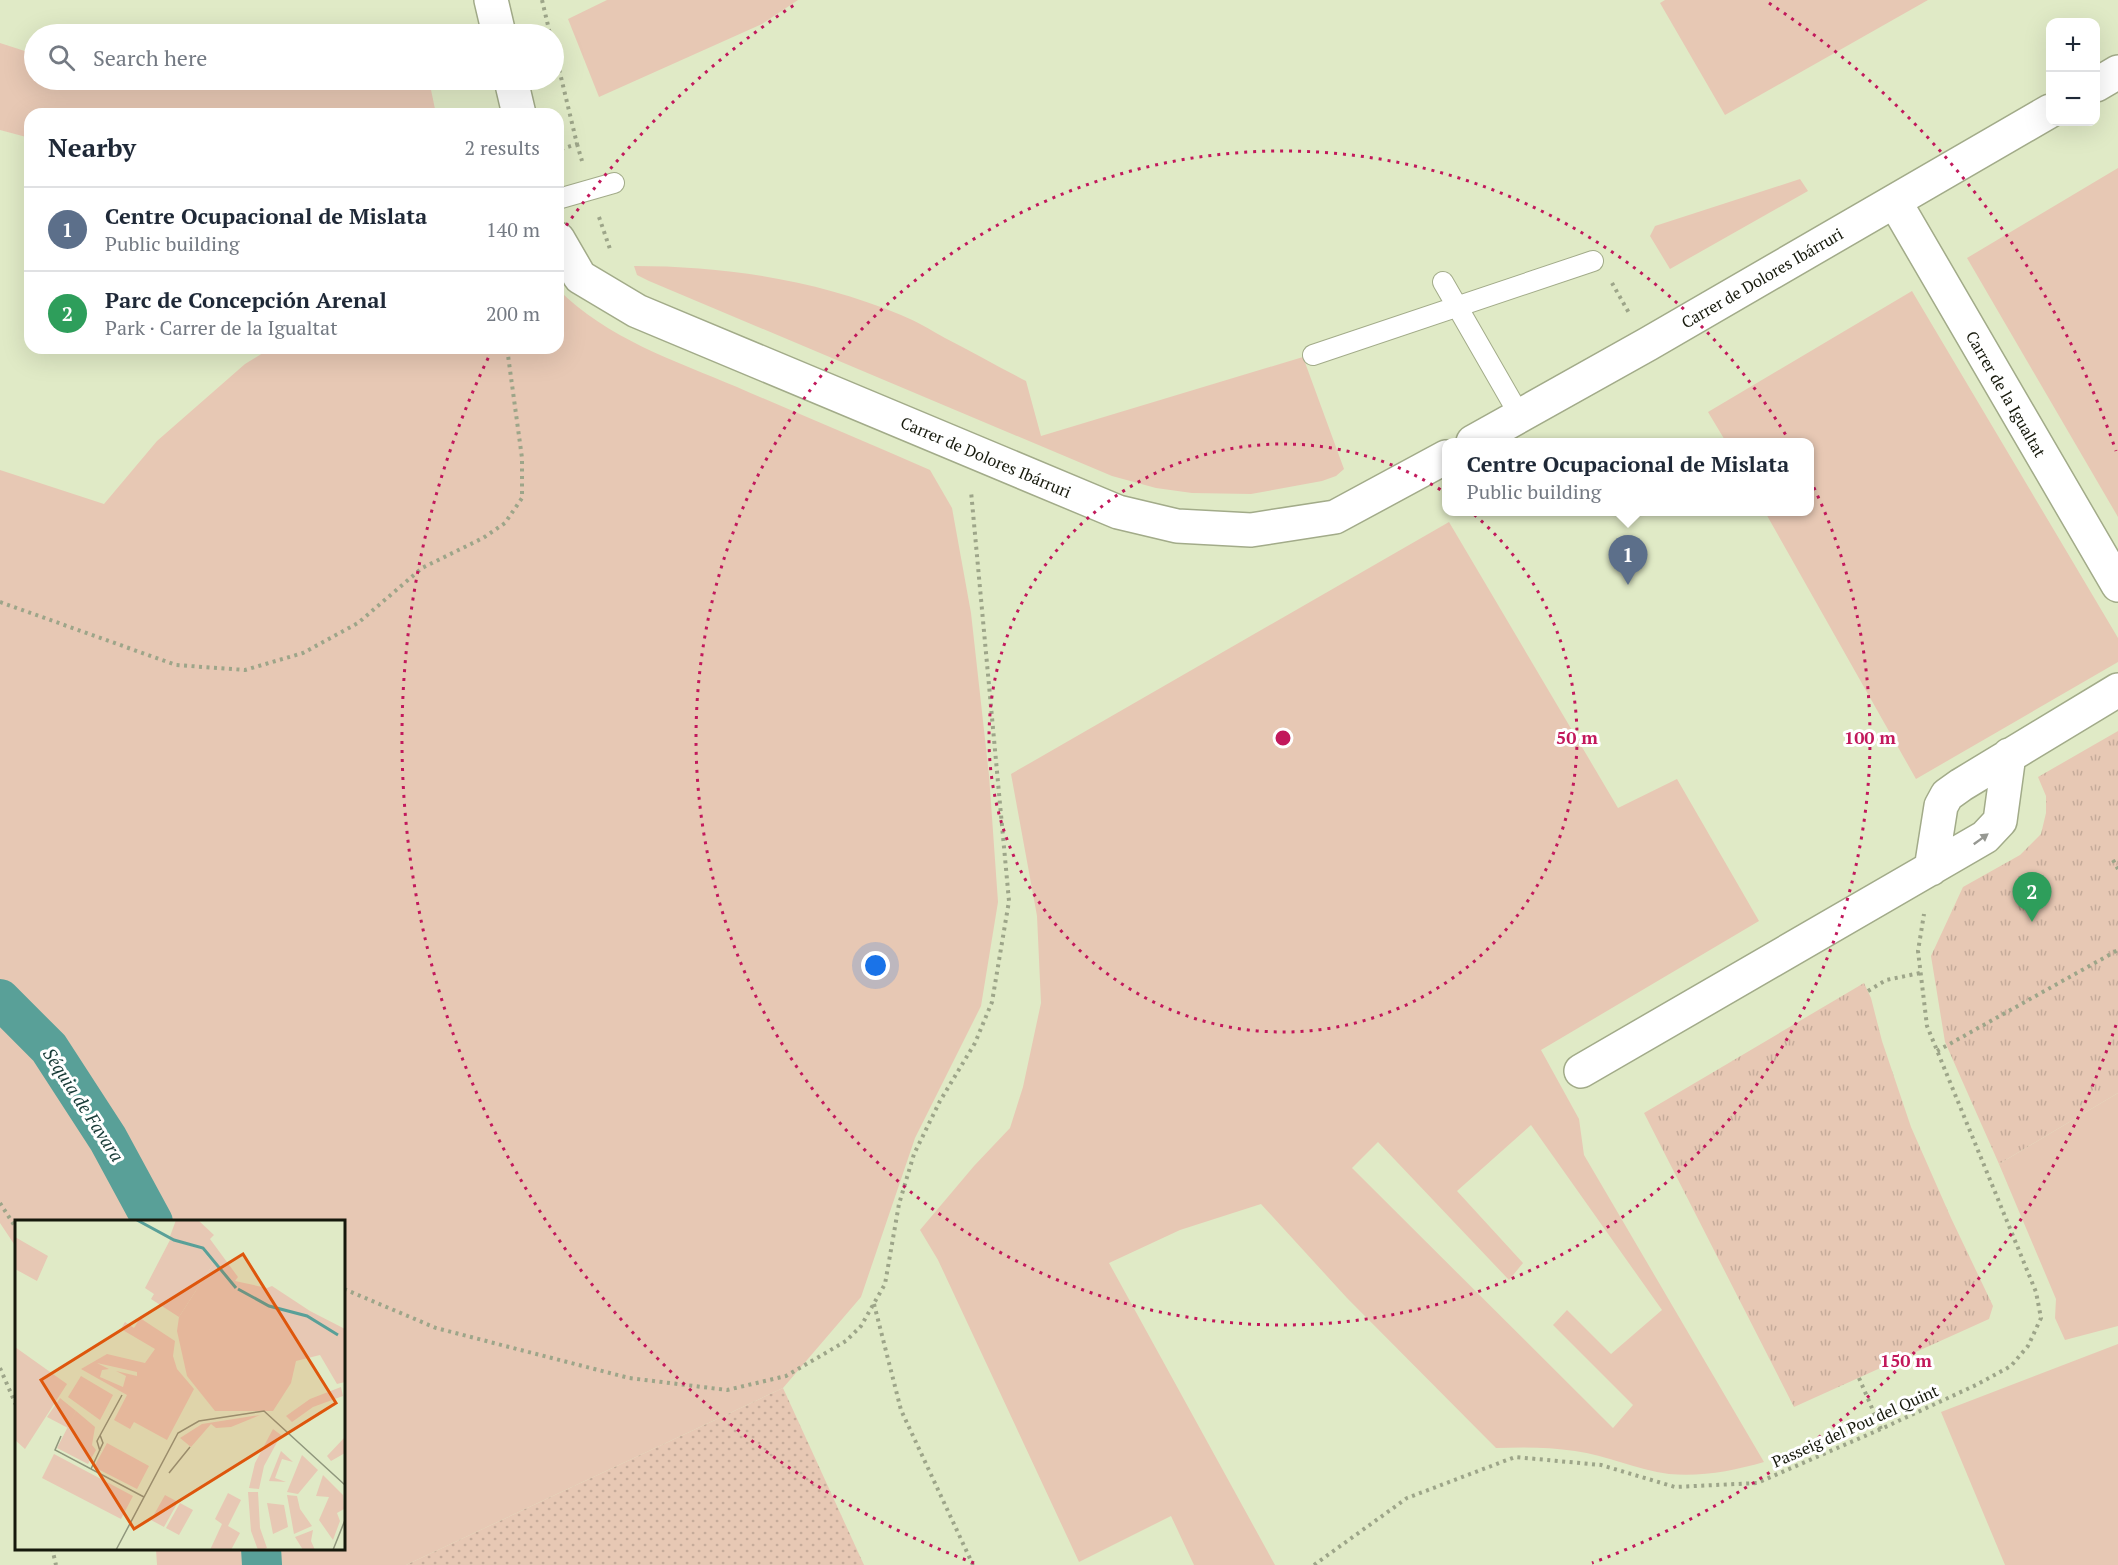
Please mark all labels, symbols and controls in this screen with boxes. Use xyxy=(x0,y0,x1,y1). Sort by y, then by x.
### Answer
map controls xyxy=(2046,18,2100,126)
button: + xyxy=(2046,18,2100,72)
search box xyxy=(24,24,564,90)
icon: search xyxy=(45,41,78,74)
text: Search here xyxy=(93,43,207,72)
button: − xyxy=(2046,72,2100,126)
text: Nearby xyxy=(48,130,136,164)
text: 2 results xyxy=(465,134,540,161)
text: Centre Ocupacional de Mislata xyxy=(105,201,427,230)
text: 1 xyxy=(62,216,73,243)
text: 140 m xyxy=(486,216,540,243)
street label: Carrer de Dolores Ibárruri xyxy=(1677,223,1847,333)
text: Public building xyxy=(105,230,239,257)
text: Parc de Concepción Arenal xyxy=(105,285,387,314)
text: 2 xyxy=(62,300,73,327)
text: 200 m xyxy=(486,300,540,327)
text: Park · Carrer de la Igualtat xyxy=(105,314,338,341)
street label: Carrer de la Igualtat xyxy=(1961,327,2051,461)
street label: Carrer de Dolores Ibárruri xyxy=(897,411,1075,503)
popup xyxy=(1442,438,1814,516)
text: Centre Ocupacional de Mislata xyxy=(1467,449,1789,478)
text: Public building xyxy=(1467,478,1601,505)
pin: 1 xyxy=(1608,536,1648,585)
text: 50 m xyxy=(1556,725,1598,749)
text: 100 m xyxy=(1844,725,1896,749)
centre of rings xyxy=(1273,728,1293,748)
one-way arrow xyxy=(1973,833,1988,845)
pin: 2 xyxy=(2012,872,2052,922)
your location xyxy=(861,951,890,980)
water label: Séquia de Favara xyxy=(38,1043,130,1166)
inset map xyxy=(15,1220,345,1550)
text: 150 m xyxy=(1880,1348,1932,1372)
street label: Passeig del Pou del Quint xyxy=(1768,1379,1942,1473)

